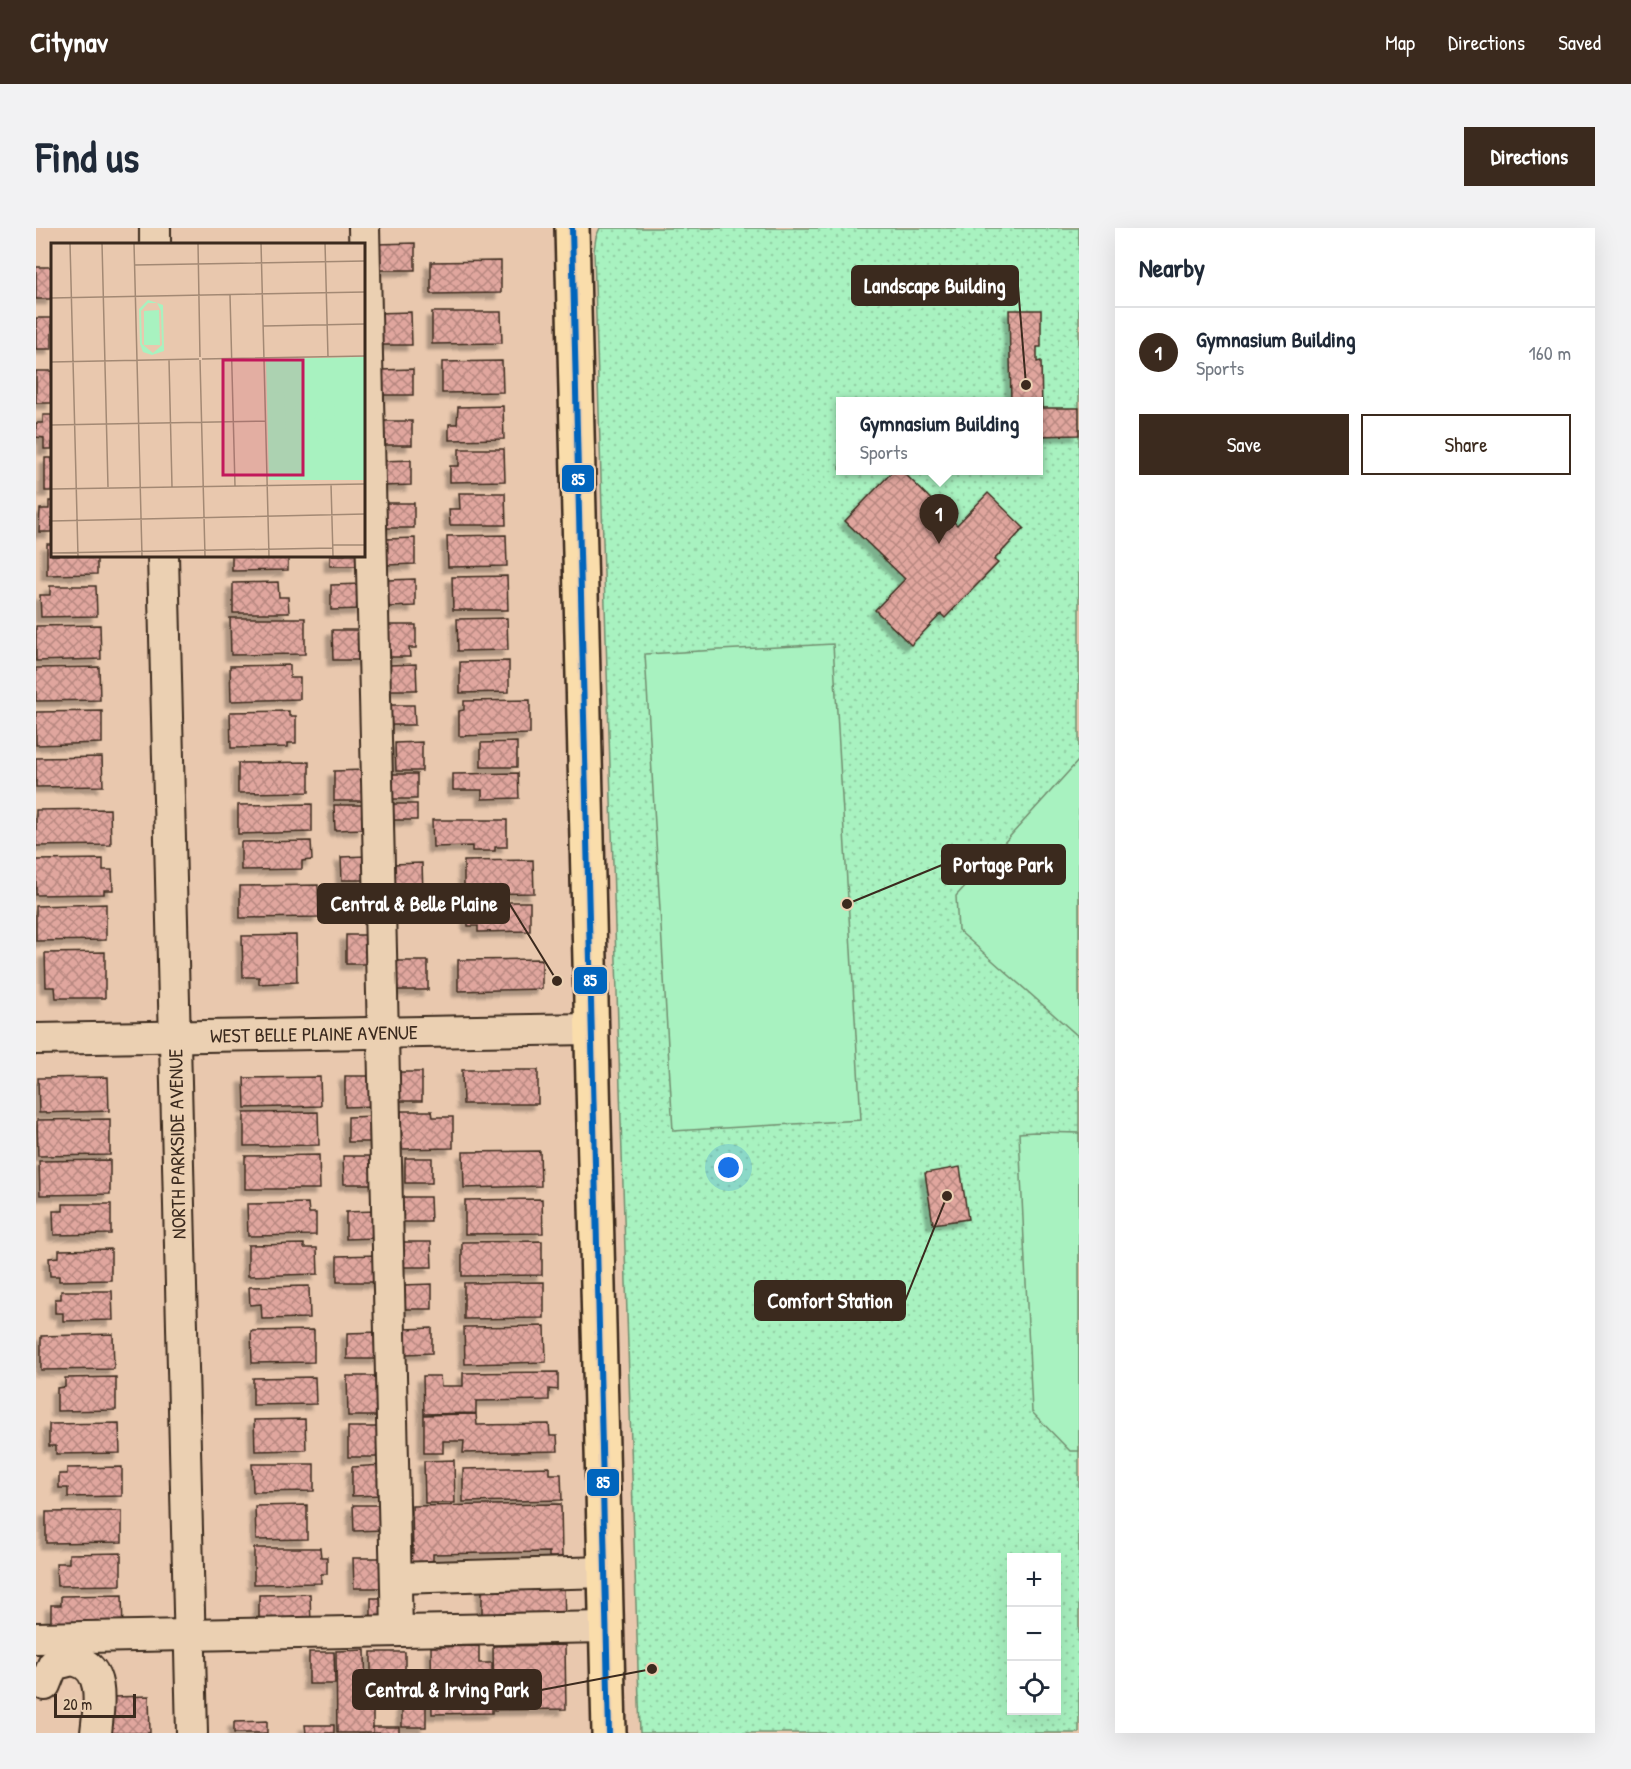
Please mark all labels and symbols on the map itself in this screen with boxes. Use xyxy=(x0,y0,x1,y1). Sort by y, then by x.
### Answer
inset map xyxy=(51,243,364,556)
callout: Landscape Building xyxy=(852,266,1018,305)
text: Landscape Building xyxy=(864,271,1006,301)
line badge: 85 xyxy=(561,464,595,493)
text: 85 xyxy=(571,468,585,490)
pin: 1 xyxy=(920,494,958,544)
callout: Portage Park xyxy=(942,845,1065,884)
text: Portage Park xyxy=(953,850,1053,880)
callout: Central & Belle Plaine xyxy=(318,884,509,923)
text: Central & Belle Plaine xyxy=(331,889,498,918)
line badge: 85 xyxy=(573,966,608,995)
text: 85 xyxy=(583,969,597,991)
street label: WEST BELLE PLAINE AVENUE xyxy=(210,1018,418,1049)
street label: NORTH PARKSIDE AVENUE xyxy=(161,1049,192,1239)
your location xyxy=(714,1153,743,1182)
callout: Comfort Station xyxy=(755,1281,905,1320)
text: Comfort Station xyxy=(767,1286,893,1315)
line badge: 85 xyxy=(586,1468,620,1497)
text: 85 xyxy=(596,1471,610,1493)
callout: Central & Irving Park xyxy=(353,1670,541,1709)
text: Central & Irving Park xyxy=(365,1675,529,1705)
scale bar xyxy=(54,1691,136,1718)

